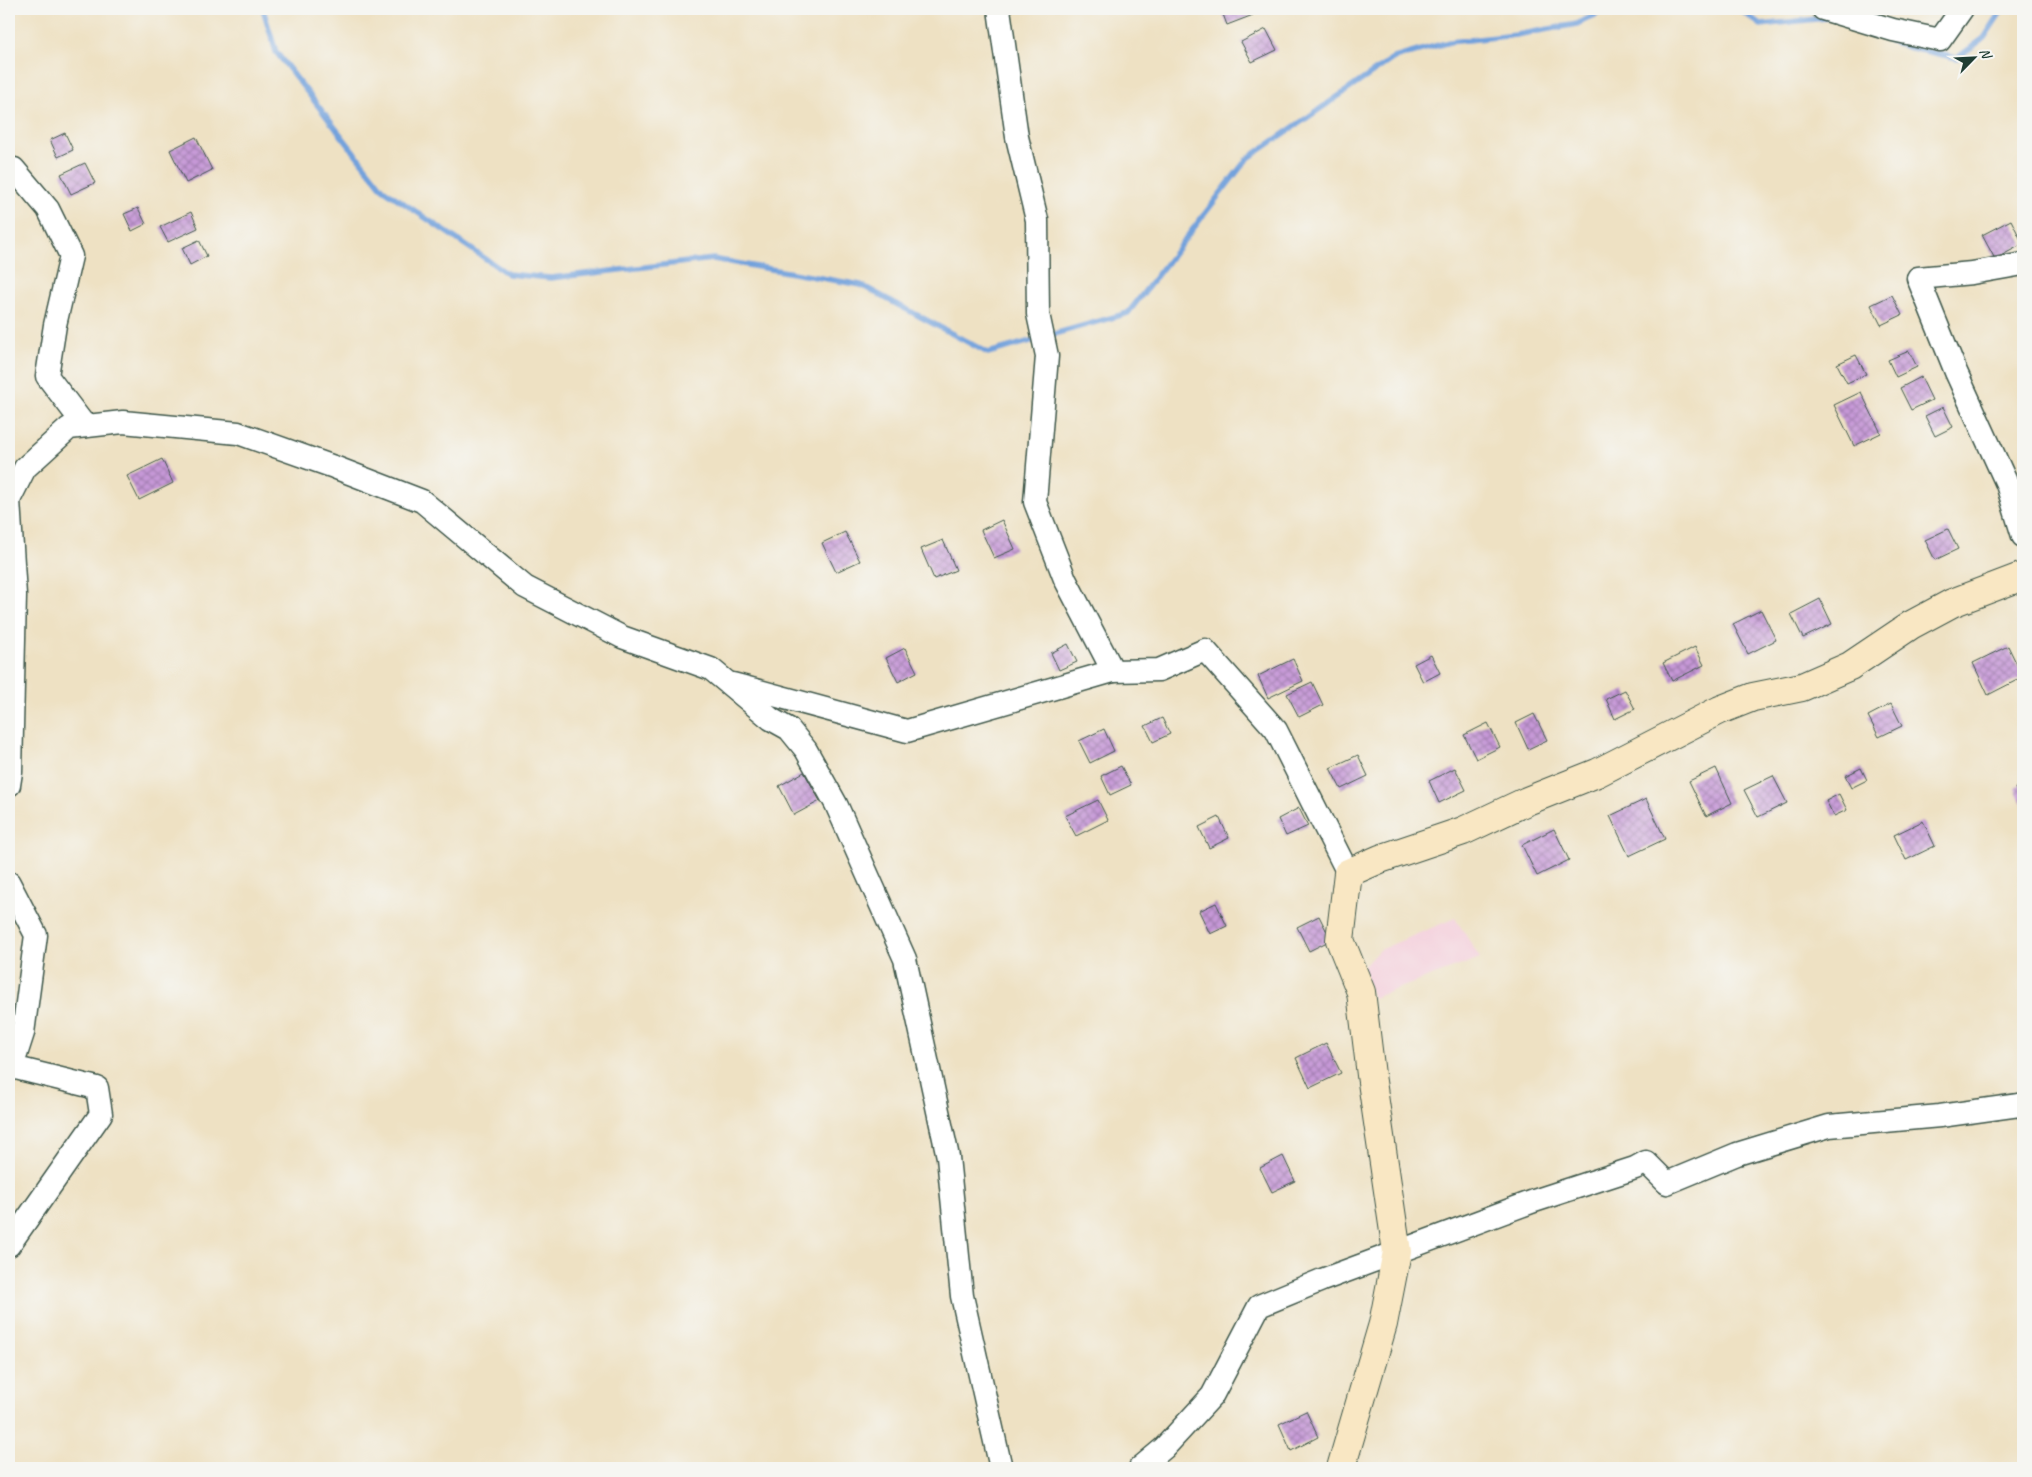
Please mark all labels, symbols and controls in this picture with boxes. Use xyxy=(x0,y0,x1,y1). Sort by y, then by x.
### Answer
north arrow xyxy=(1950,32,2000,82)
text: N xyxy=(1976,45,1996,62)

